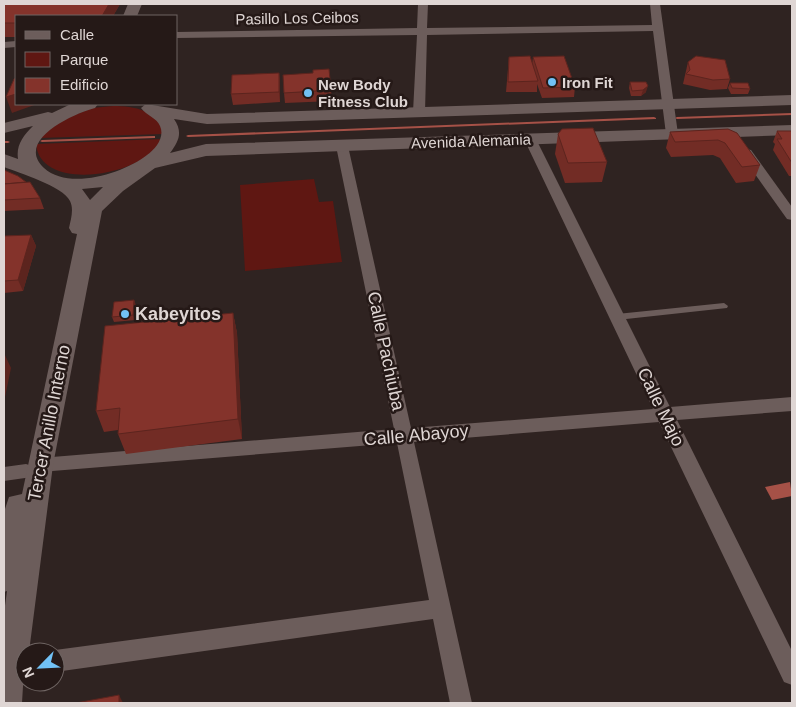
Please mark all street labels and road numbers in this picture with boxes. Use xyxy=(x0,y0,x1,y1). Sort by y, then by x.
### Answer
street label: Pasillo Los Ceibos xyxy=(235,8,359,28)
street label: Avenida Alemania xyxy=(411,130,532,152)
street label: Calle Pachiuba xyxy=(364,290,409,413)
street label: Tercer Anillo Interno xyxy=(24,343,74,503)
street label: Calle Majo xyxy=(633,364,689,450)
street label: Calle Abayoy xyxy=(363,420,469,450)

